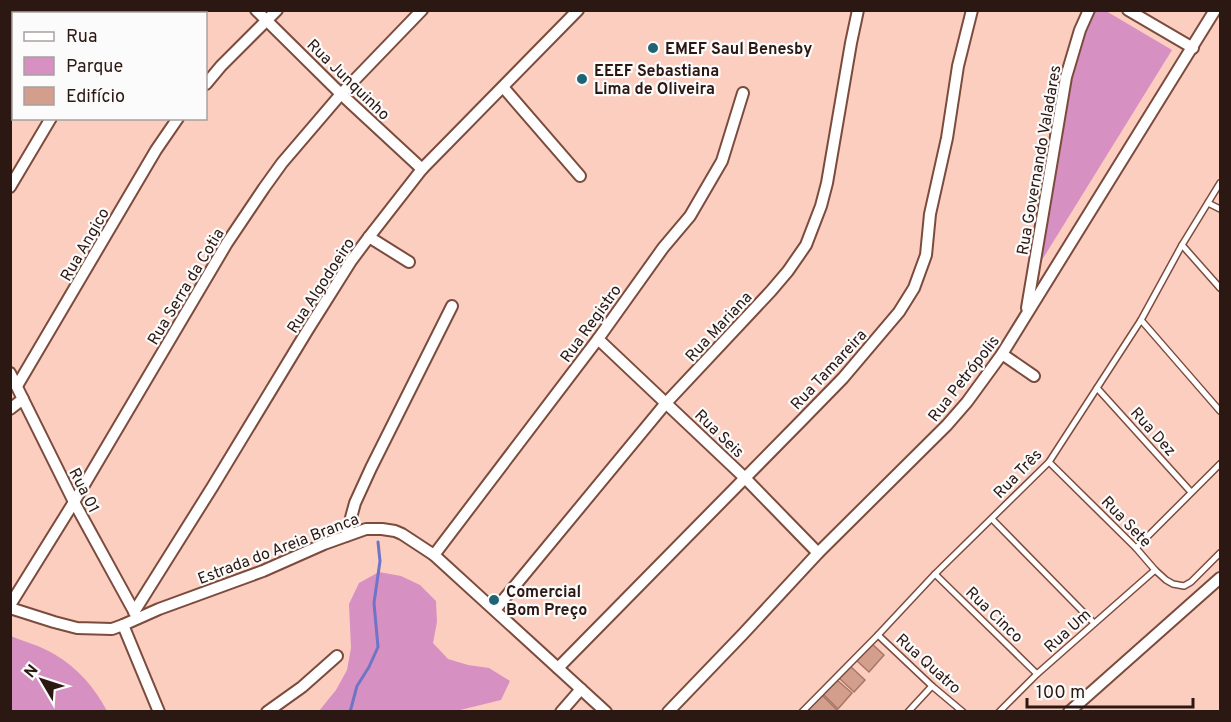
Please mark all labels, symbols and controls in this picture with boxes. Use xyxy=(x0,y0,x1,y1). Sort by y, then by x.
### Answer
legend xyxy=(12,12,207,120)
text: Rua xyxy=(66,26,97,49)
street label: Rua Junquinho xyxy=(302,36,393,125)
place label: EMEF Saul Benesby xyxy=(665,40,812,60)
marker: EMEF Saul Benesby xyxy=(646,41,660,55)
text: Parque xyxy=(66,56,123,79)
place label: EEEF Sebastiana Lima de Oliveira xyxy=(594,62,719,100)
street label: Rua Governando Valadares xyxy=(1013,64,1067,257)
marker: EEEF Sebastiana Lima de Oliveira xyxy=(575,72,589,86)
text: Edifício xyxy=(66,86,125,109)
street label: Rua Angico xyxy=(57,205,115,285)
street label: Rua Serra da Cotia xyxy=(144,225,229,349)
street label: Rua Algodoeiro xyxy=(283,235,360,338)
street label: Rua Registro xyxy=(557,281,627,367)
street label: Rua Mariana xyxy=(682,288,757,367)
street label: Rua Tamareira xyxy=(787,326,872,415)
street label: Rua Petrópolis xyxy=(925,332,1005,427)
street label: Rua Dez xyxy=(1125,404,1180,461)
street label: Rua Seis xyxy=(690,406,748,463)
street label: Rua Três xyxy=(990,445,1047,503)
street label: Rua 01 xyxy=(63,465,103,517)
street label: Rua Sete xyxy=(1096,492,1155,552)
street label: Estrada do Areia Branca xyxy=(195,510,362,590)
place label: Comercial Bom Preço xyxy=(506,583,587,621)
street label: Rua Cinco xyxy=(961,583,1027,648)
marker: Comercial Bom Preço xyxy=(487,593,501,607)
street label: Rua Um xyxy=(1041,605,1096,658)
street label: Rua Quatro xyxy=(891,630,964,699)
north arrow xyxy=(12,650,72,710)
text: N xyxy=(21,661,43,683)
scale bar xyxy=(1027,671,1194,709)
text: 100 m xyxy=(1036,682,1085,705)

